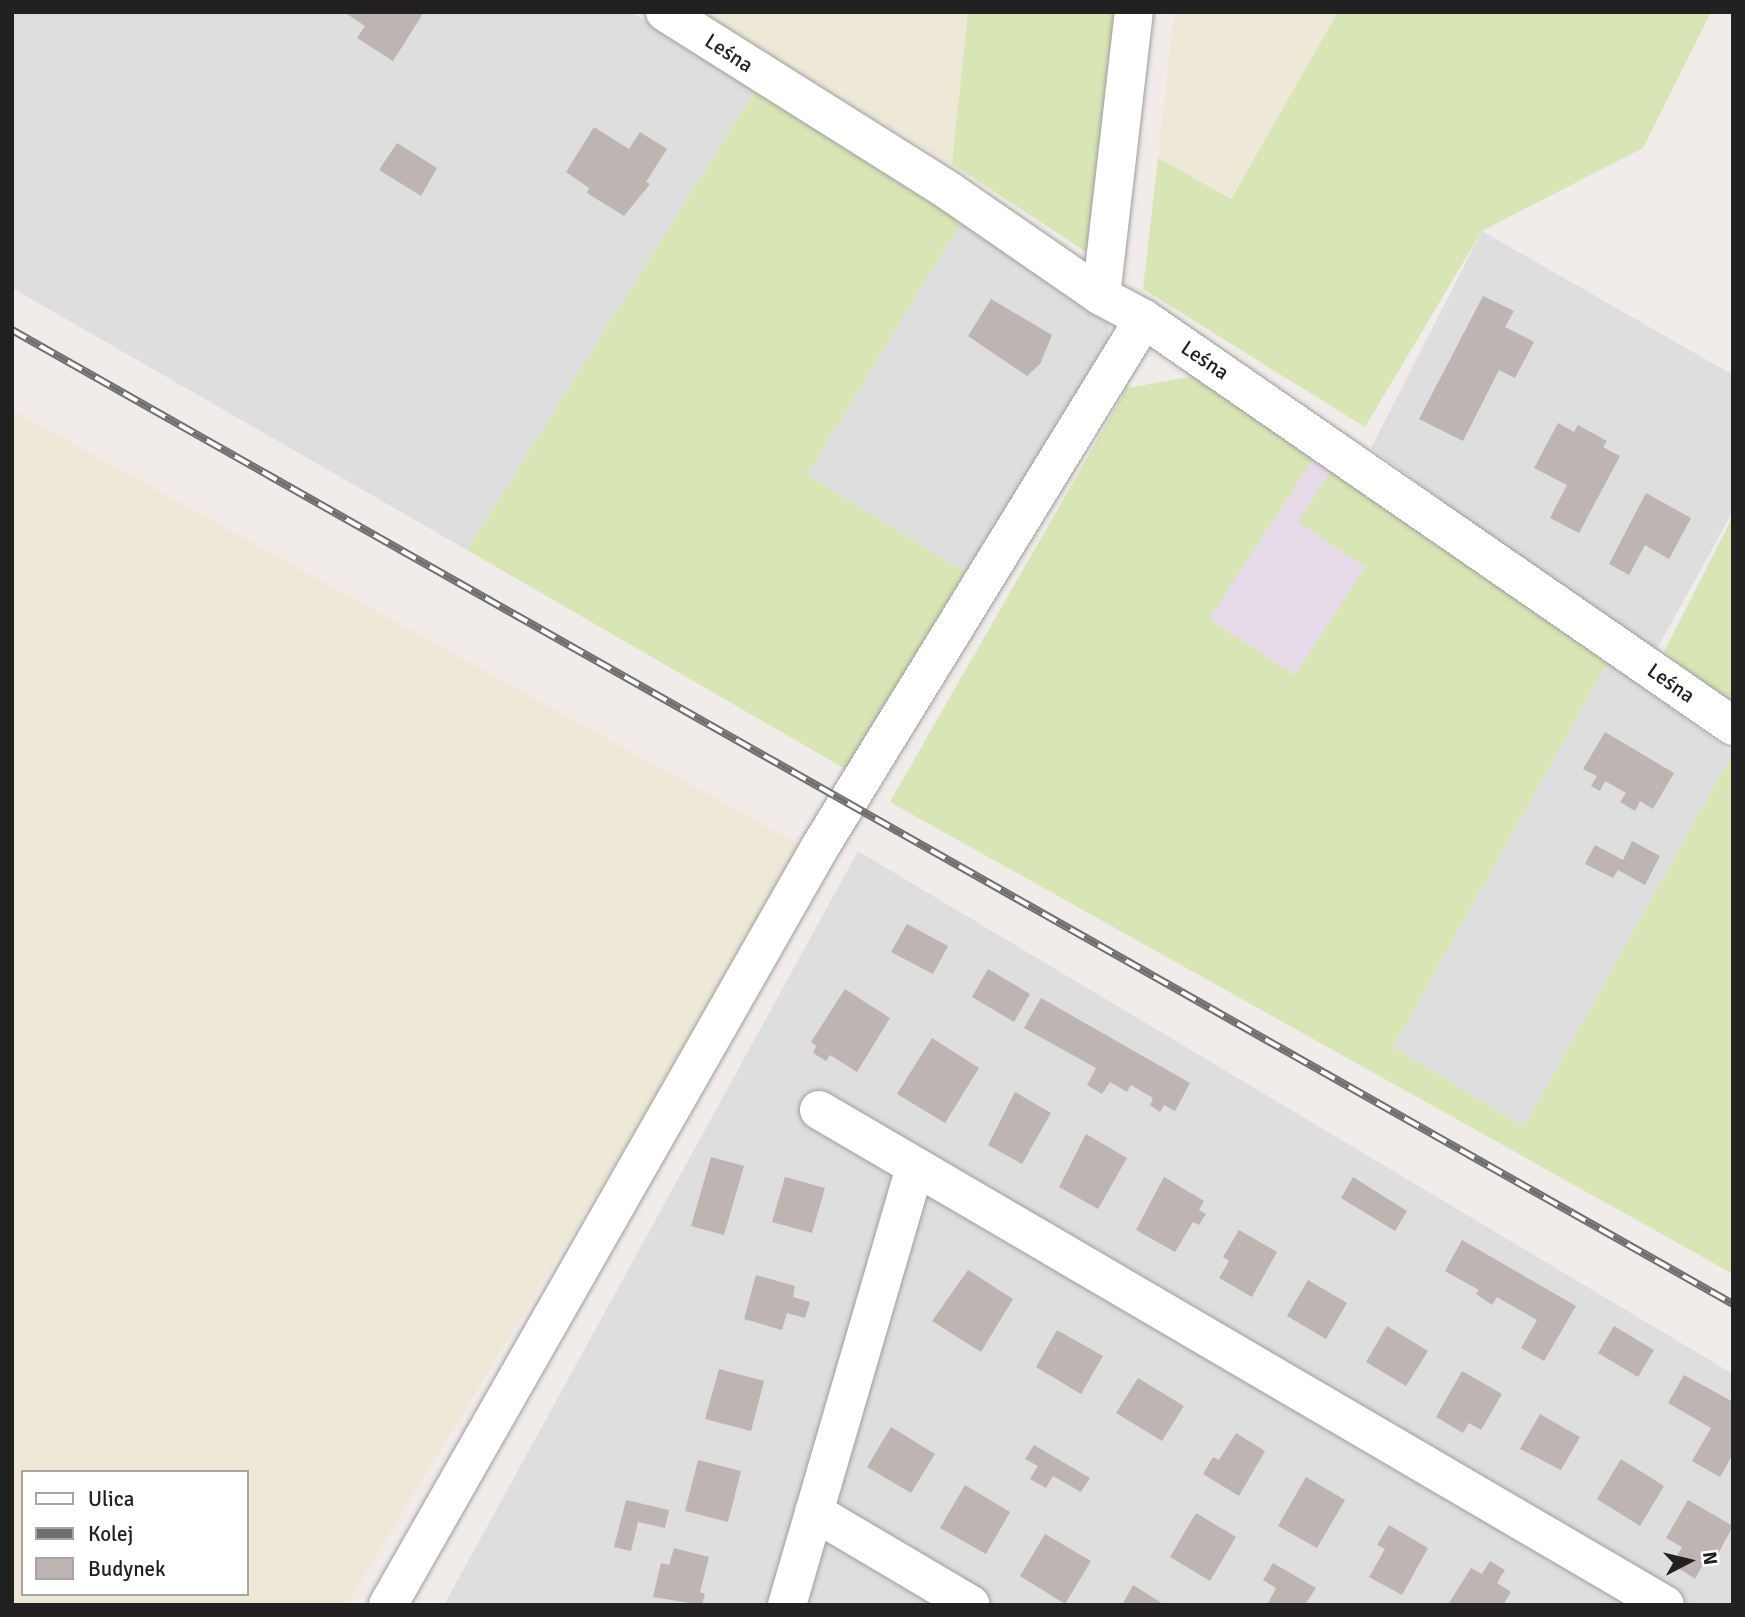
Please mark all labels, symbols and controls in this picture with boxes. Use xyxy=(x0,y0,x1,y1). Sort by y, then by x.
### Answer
street label: Leśna xyxy=(700,28,758,78)
street label: Leśna xyxy=(1176,335,1234,385)
street label: Leśna xyxy=(1642,658,1700,708)
legend xyxy=(21,1470,248,1596)
text: Ulica xyxy=(88,1486,134,1512)
text: Kolej xyxy=(88,1521,133,1547)
north arrow xyxy=(1654,1526,1724,1596)
text: N xyxy=(1697,1550,1723,1566)
text: Budynek xyxy=(88,1556,166,1582)

